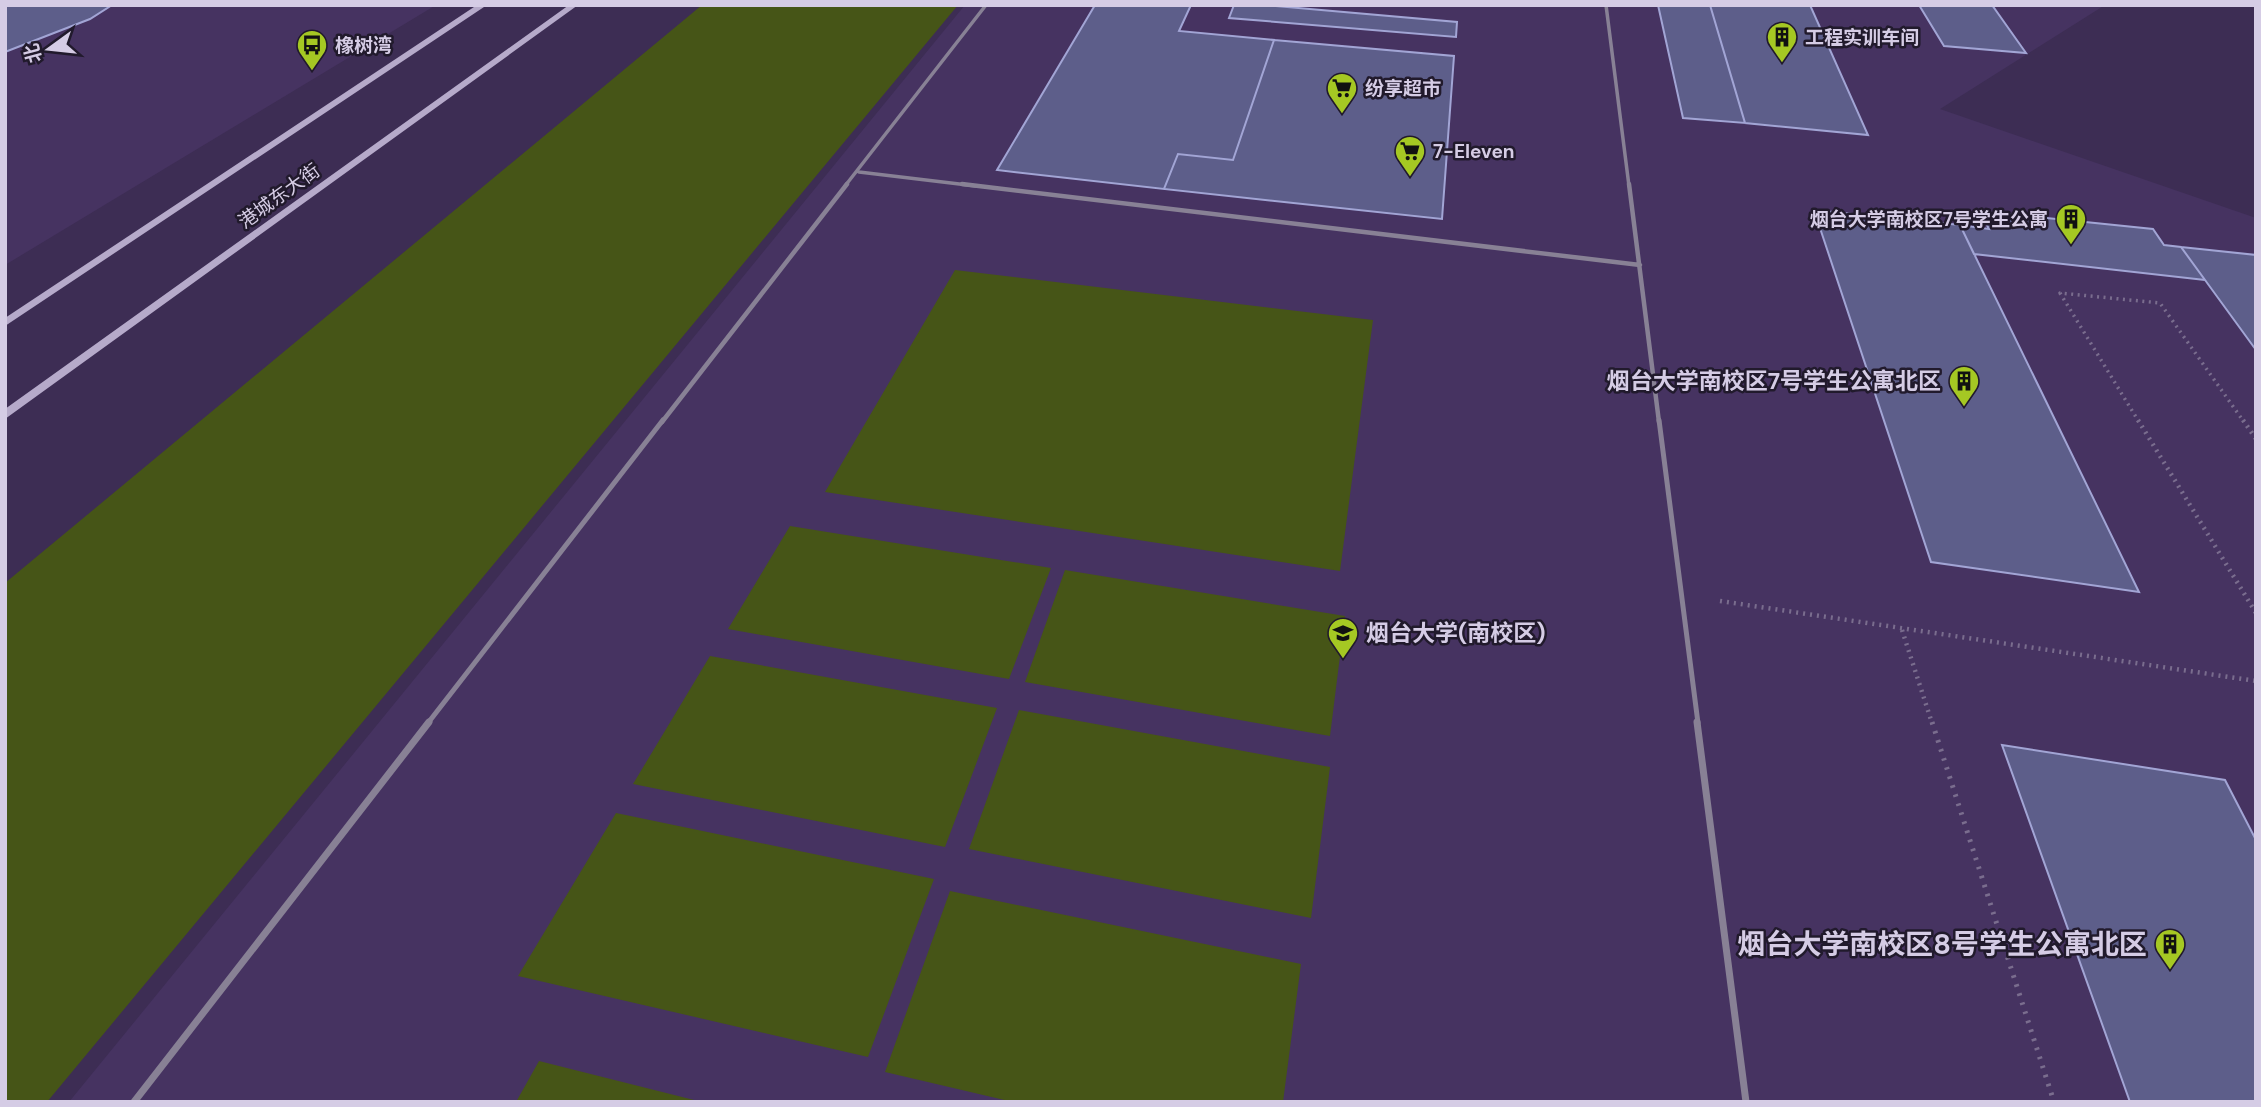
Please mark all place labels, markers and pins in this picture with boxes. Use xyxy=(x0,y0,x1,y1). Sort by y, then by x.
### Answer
building icon: 工程实训车间 xyxy=(1765,20,1799,64)
place label: 工程实训车间 xyxy=(1805,25,1919,50)
bus stop icon: 橡树湾 xyxy=(295,28,329,72)
place label: 橡树湾 xyxy=(335,33,392,58)
supermarket icon: 纷享超市 xyxy=(1325,71,1359,115)
place label: 纷享超市 xyxy=(1365,76,1441,101)
supermarket icon: 7-Eleven xyxy=(1393,134,1427,178)
place label: 7-Eleven xyxy=(1433,139,1515,164)
building icon: 烟台大学南校区7号学生公寓 xyxy=(2054,202,2088,246)
place label: 烟台大学南校区7号学生公寓 xyxy=(1810,207,2048,232)
building icon: 烟台大学南校区7号学生公寓北区 xyxy=(1947,364,1981,408)
place label: 烟台大学南校区7号学生公寓北区 xyxy=(1607,366,1941,396)
school or university icon: 烟台大学(南校区) xyxy=(1326,616,1360,660)
place label: 烟台大学(南校区) xyxy=(1366,618,1546,648)
place label: 烟台大学南校区8号学生公寓北区 xyxy=(1737,926,2147,963)
building icon: 烟台大学南校区8号学生公寓北区 xyxy=(2153,927,2187,971)

